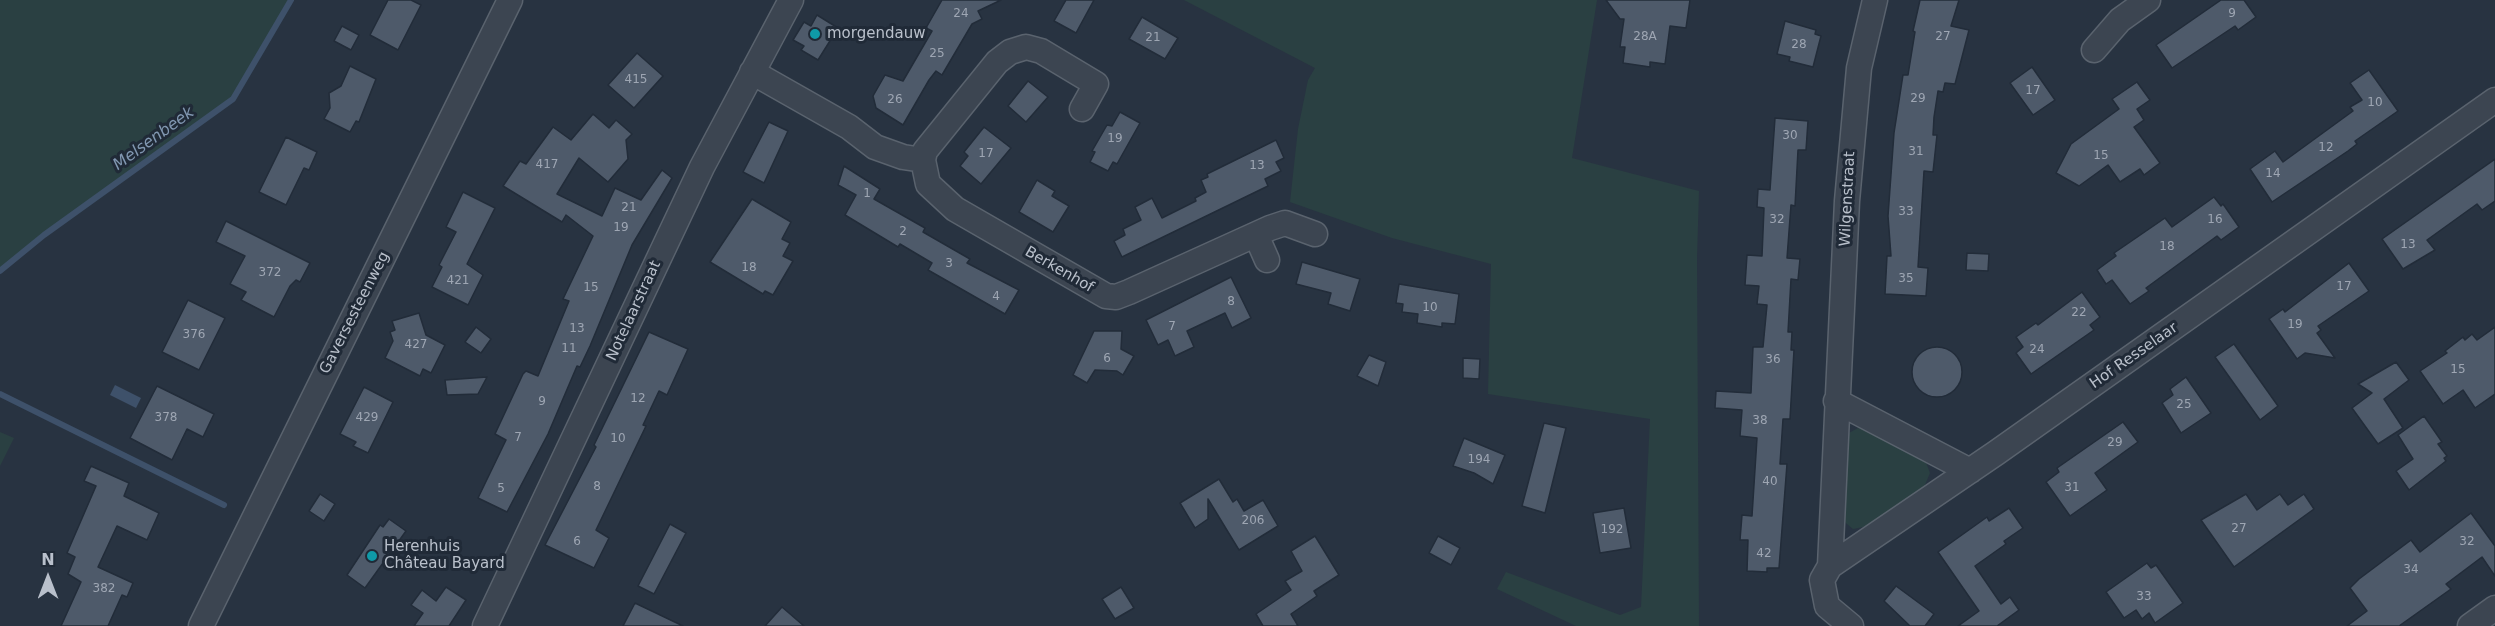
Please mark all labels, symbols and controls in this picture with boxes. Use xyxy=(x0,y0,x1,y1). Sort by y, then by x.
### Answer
house number: 24 xyxy=(953,7,969,21)
house number: 9 xyxy=(2228,7,2236,21)
place label: morgendauw xyxy=(827,25,925,43)
marker: morgendauw xyxy=(808,27,822,41)
house number: 28A xyxy=(1633,30,1657,44)
house number: 27 xyxy=(1935,30,1951,44)
house number: 21 xyxy=(1145,31,1161,45)
house number: 28 xyxy=(1791,38,1807,52)
house number: 25 xyxy=(929,47,945,61)
house number: 415 xyxy=(625,73,647,87)
house number: 17 xyxy=(2025,84,2041,98)
house number: 29 xyxy=(1910,92,1926,106)
house number: 26 xyxy=(887,93,903,107)
house number: 10 xyxy=(2367,96,2383,110)
water label: Melsenbeek xyxy=(110,103,198,175)
house number: 30 xyxy=(1782,129,1798,143)
house number: 19 xyxy=(1107,132,1123,146)
house number: 12 xyxy=(2318,141,2334,155)
house number: 31 xyxy=(1908,145,1924,159)
house number: 17 xyxy=(978,147,994,161)
house number: 15 xyxy=(2093,149,2109,163)
street label: Wilgenstraat xyxy=(1837,151,1859,247)
house number: 417 xyxy=(536,158,558,172)
house number: 13 xyxy=(1249,159,1265,173)
house number: 14 xyxy=(2265,167,2281,181)
house number: 1 xyxy=(863,187,871,201)
house number: 21 xyxy=(621,201,637,215)
house number: 33 xyxy=(1898,205,1914,219)
house number: 32 xyxy=(1769,213,1785,227)
house number: 16 xyxy=(2207,213,2223,227)
house number: 19 xyxy=(613,221,629,235)
house number: 2 xyxy=(899,225,907,239)
house number: 13 xyxy=(2400,238,2416,252)
house number: 18 xyxy=(2159,240,2175,254)
street label: Berkenhof xyxy=(1021,243,1097,297)
street label: Gaversesteenweg xyxy=(316,249,394,377)
house number: 3 xyxy=(945,257,953,271)
street label: Notelaarstraat xyxy=(603,258,665,364)
house number: 18 xyxy=(741,261,757,275)
house number: 372 xyxy=(259,266,281,280)
house number: 35 xyxy=(1898,272,1914,286)
house number: 421 xyxy=(447,274,469,288)
house number: 17 xyxy=(2336,280,2352,294)
house number: 15 xyxy=(583,281,599,295)
house number: 4 xyxy=(992,290,1000,304)
house number: 8 xyxy=(1227,295,1235,309)
house number: 10 xyxy=(1422,301,1438,315)
house number: 22 xyxy=(2071,306,2087,320)
house number: 19 xyxy=(2287,318,2303,332)
street label: Hof Resselaar xyxy=(2087,319,2181,393)
house number: 7 xyxy=(1168,320,1176,334)
house number: 13 xyxy=(569,322,585,336)
house number: 376 xyxy=(183,328,205,342)
house number: 427 xyxy=(405,338,427,352)
house number: 11 xyxy=(561,342,577,356)
house number: 24 xyxy=(2029,343,2045,357)
house number: 6 xyxy=(1103,352,1111,366)
house number: 36 xyxy=(1765,353,1781,367)
house number: 15 xyxy=(2450,363,2466,377)
house number: 12 xyxy=(630,392,646,406)
house number: 9 xyxy=(538,395,546,409)
house number: 25 xyxy=(2176,398,2192,412)
house number: 378 xyxy=(155,411,177,425)
house number: 429 xyxy=(356,411,378,425)
house number: 38 xyxy=(1752,414,1768,428)
house number: 7 xyxy=(514,431,522,445)
house number: 10 xyxy=(610,432,626,446)
house number: 29 xyxy=(2107,436,2123,450)
house number: 194 xyxy=(1468,453,1490,467)
house number: 40 xyxy=(1762,475,1778,489)
house number: 8 xyxy=(593,480,601,494)
house number: 31 xyxy=(2064,481,2080,495)
house number: 5 xyxy=(497,482,505,496)
house number: 206 xyxy=(1242,514,1264,528)
house number: 27 xyxy=(2231,522,2247,536)
house number: 192 xyxy=(1601,523,1623,537)
house number: 6 xyxy=(573,535,581,549)
house number: 32 xyxy=(2459,535,2475,549)
place label: Herenhuis Château Bayard xyxy=(384,538,505,573)
house number: 42 xyxy=(1756,547,1772,561)
north arrow xyxy=(18,548,78,608)
marker: Herenhuis Château Bayard xyxy=(365,549,379,563)
text: N xyxy=(41,550,55,569)
house number: 34 xyxy=(2403,563,2419,577)
house number: 382 xyxy=(93,582,115,596)
house number: 33 xyxy=(2136,590,2152,604)

